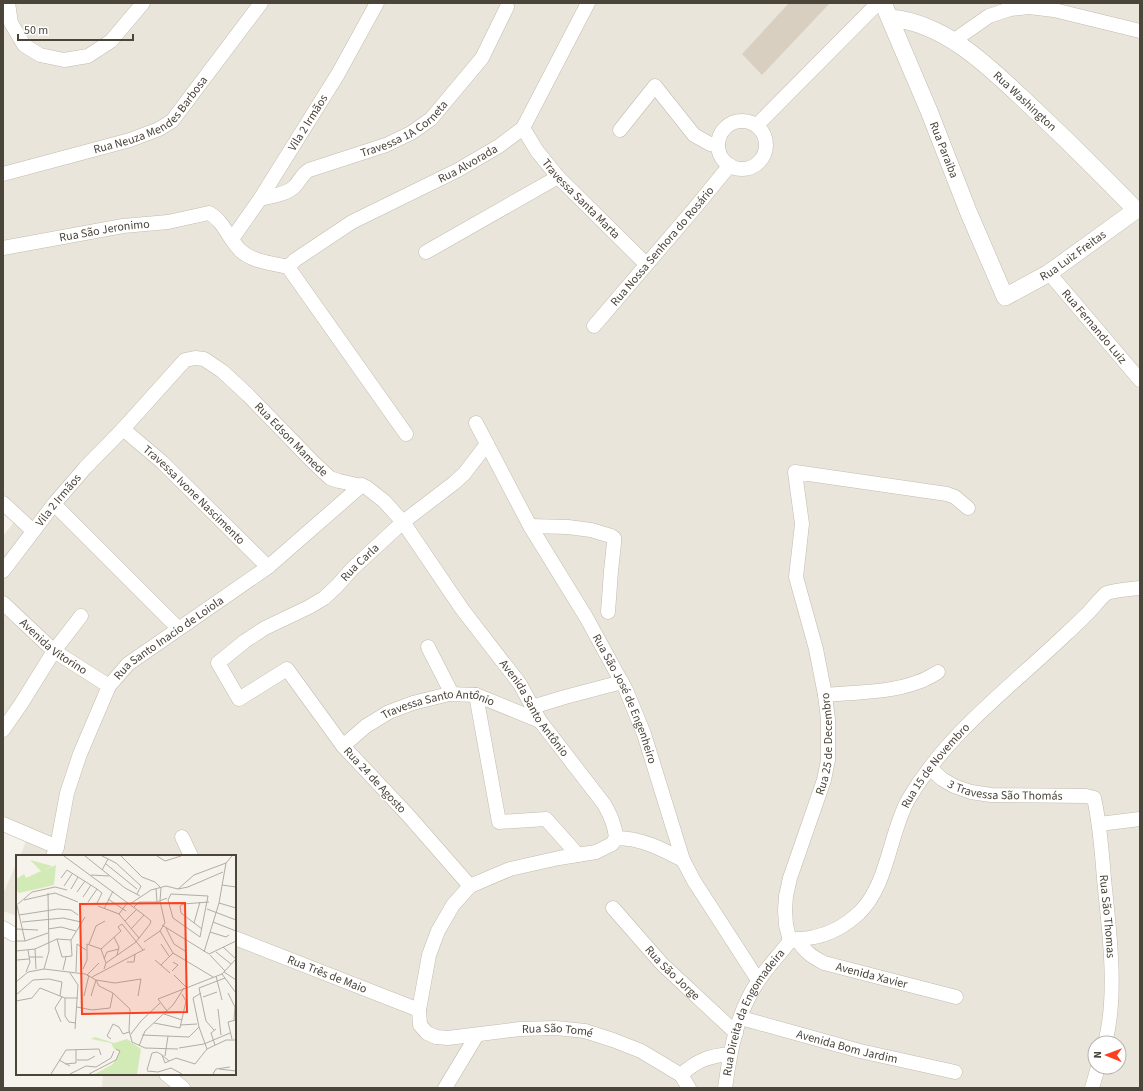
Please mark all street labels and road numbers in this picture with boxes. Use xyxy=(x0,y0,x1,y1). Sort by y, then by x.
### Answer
street label: Rua Washington xyxy=(989,67,1060,135)
street label: Rua Neuza Mendes Barbosa xyxy=(92,73,212,158)
street label: Vila 2 Irmãos xyxy=(284,91,332,154)
street label: Travessa 1A Corneta xyxy=(358,97,452,162)
street label: Rua Paraiba xyxy=(925,119,962,181)
street label: Rua Alvorada xyxy=(435,141,501,188)
street label: Travessa Santa Marta xyxy=(538,155,624,243)
street label: Rua Nossa Senhora do Rosário xyxy=(607,183,718,310)
street label: Rua São Jeronimo xyxy=(58,216,150,247)
street label: Rua Luiz Freitas xyxy=(1037,226,1110,285)
street label: Rua Fernando Luiz xyxy=(1057,286,1131,368)
street label: Rua Edson Mamede xyxy=(250,399,332,481)
street label: Travessa Ivone Nascimento xyxy=(139,441,249,549)
street label: Vila 2 Irmãos xyxy=(32,470,85,530)
street label: Rua Carla xyxy=(337,540,383,585)
street label: Rua Santo Inacio de Loiola xyxy=(110,592,227,684)
street label: Avenida Vitorino xyxy=(16,615,90,679)
street label: Rua São José de Engenheiro xyxy=(588,631,661,766)
street label: Avenida Santo Antônio xyxy=(495,656,573,761)
street label: Travessa Santo Antônio xyxy=(378,686,497,724)
street label: Rua 25 de Decembro xyxy=(811,692,837,797)
street label: Rua 15 de Novembro xyxy=(897,719,974,811)
street label: Rua 24 de Agosto xyxy=(339,743,410,817)
street label: 3 Travessa São Thomás xyxy=(944,776,1063,805)
street label: Rua São Thomas xyxy=(1095,874,1119,959)
street label: Rua São Jorge xyxy=(641,942,704,1004)
street label: Rua Direita da Engomadeira xyxy=(719,945,789,1077)
street label: Rua Três de Maio xyxy=(285,951,369,998)
street label: Avenida Xavier xyxy=(834,958,910,993)
street label: Rua São Tomé xyxy=(522,1020,595,1042)
street label: Avenida Bom Jardim xyxy=(794,1026,899,1068)

